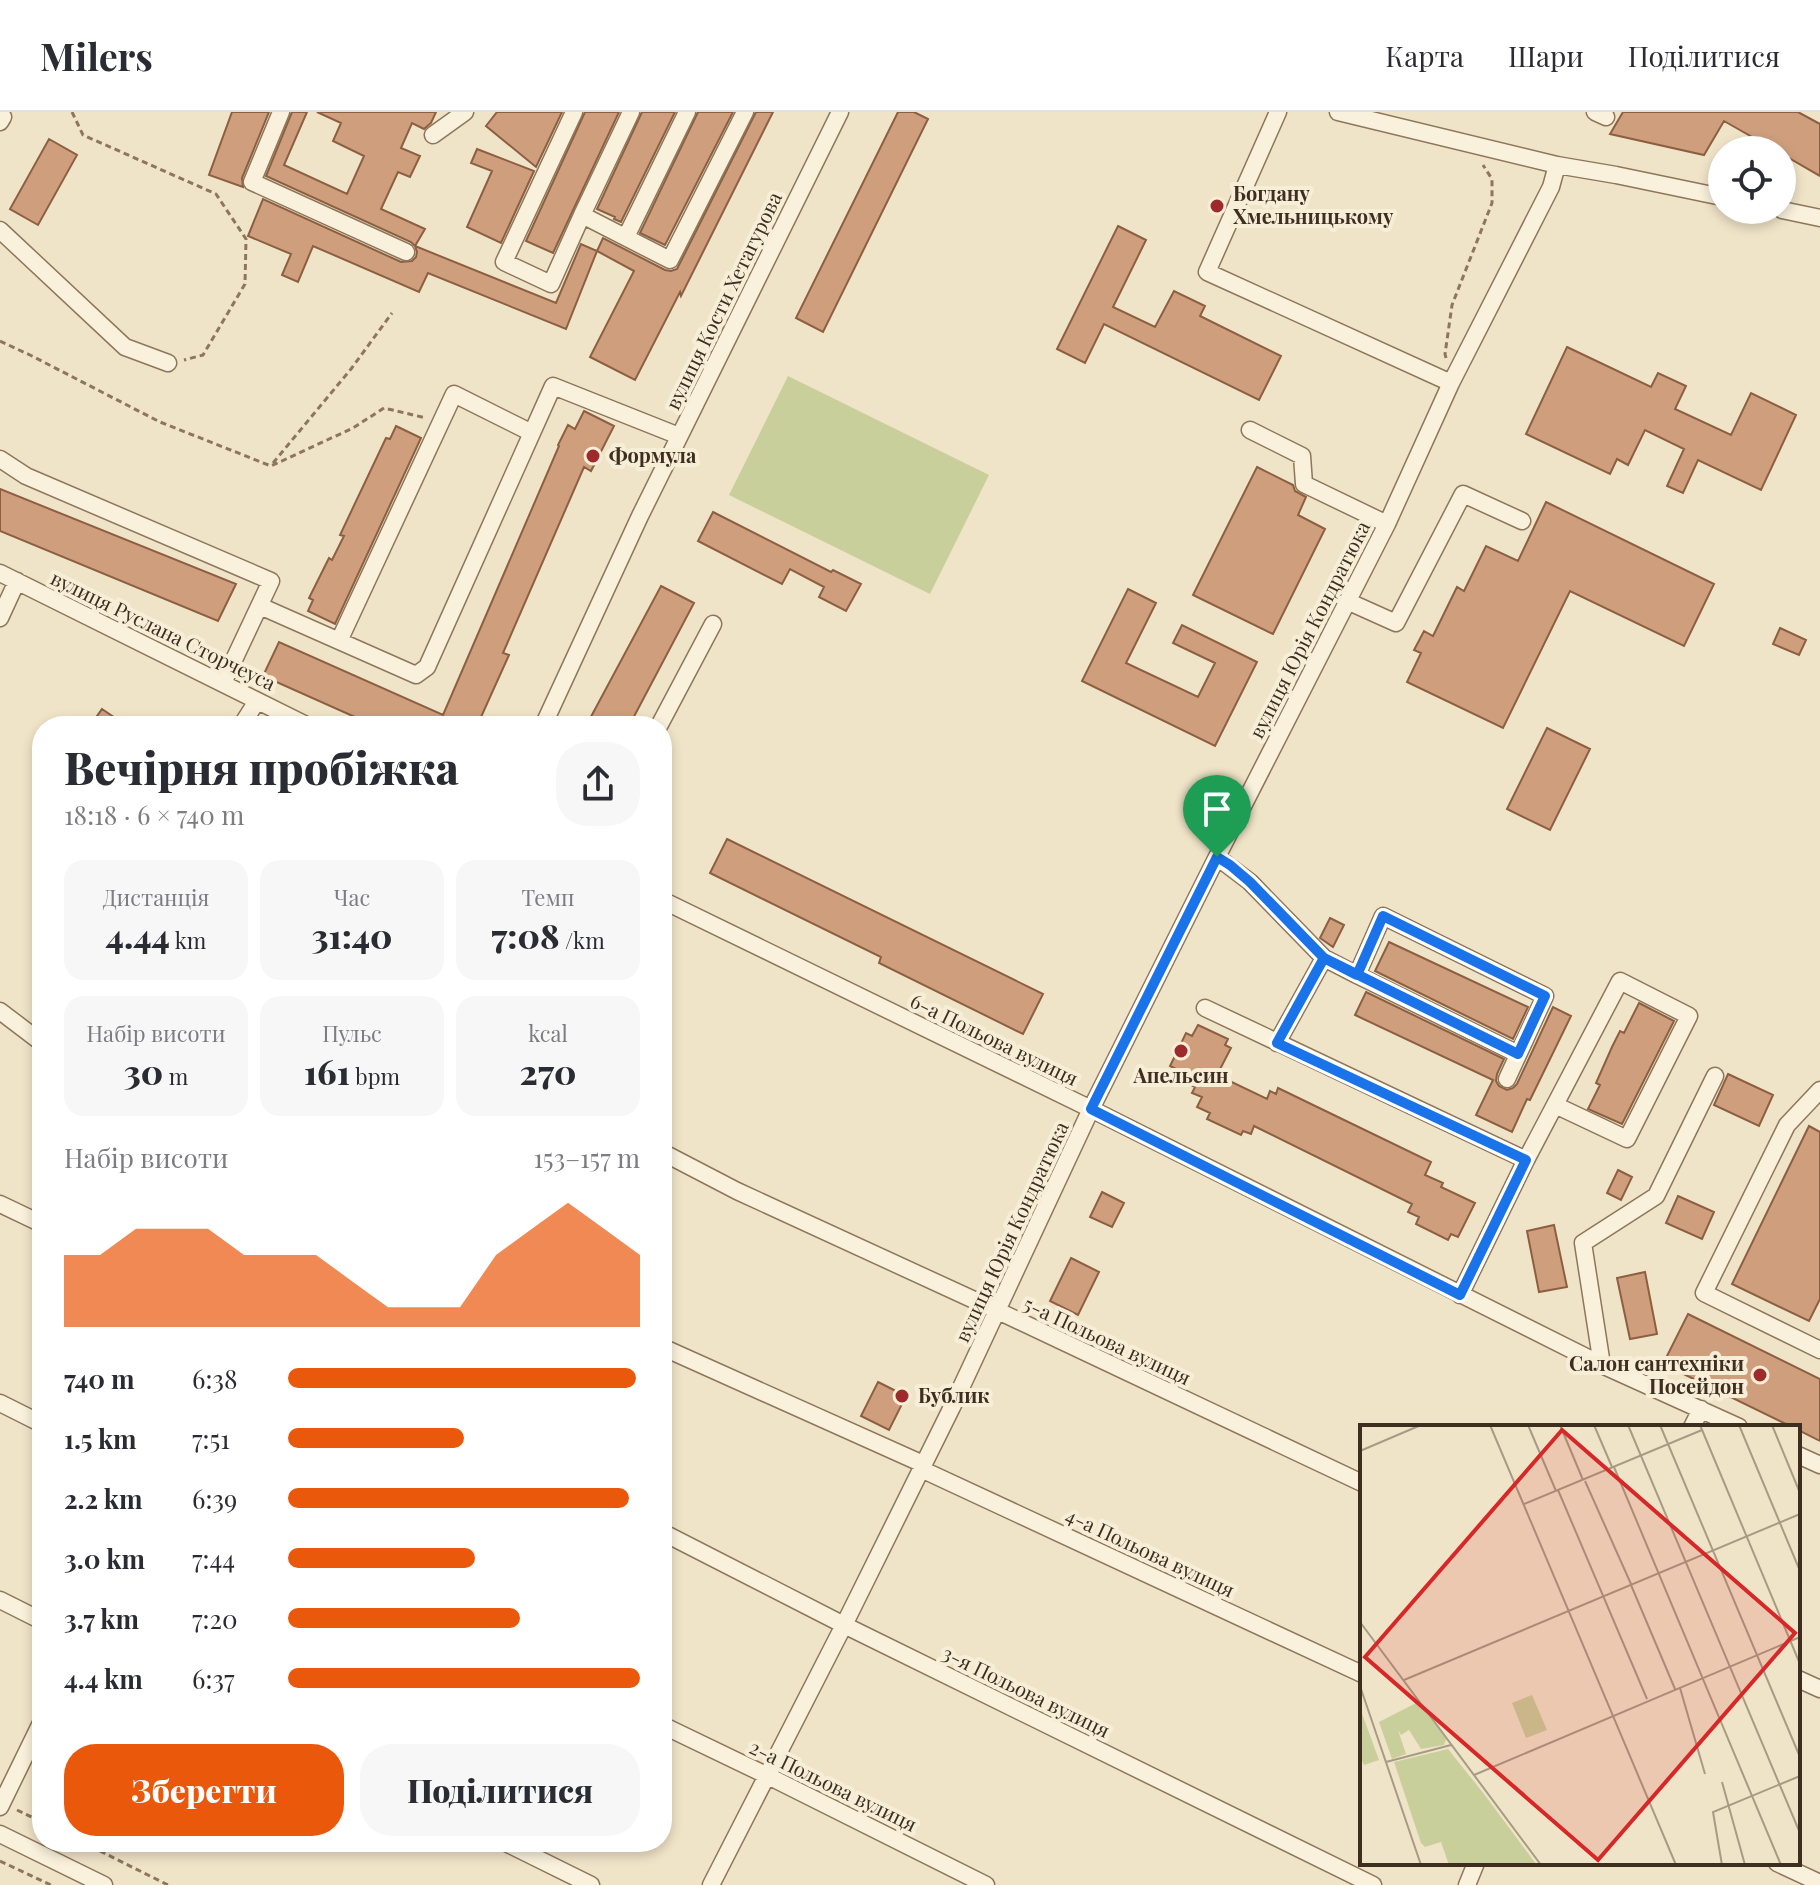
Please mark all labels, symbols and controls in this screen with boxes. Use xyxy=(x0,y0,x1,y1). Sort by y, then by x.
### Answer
text: Milers xyxy=(40,30,153,81)
text: Карта xyxy=(1385,37,1464,74)
text: Шари xyxy=(1508,37,1584,74)
text: Поділитися xyxy=(1628,37,1780,74)
map controls xyxy=(1708,136,1796,224)
button: locate xyxy=(1708,136,1796,224)
place label: Богдану Хмельницькому xyxy=(1233,179,1394,229)
street label: вулиця Кости Хетагурова xyxy=(658,187,787,414)
marker: Богдану Хмельницькому xyxy=(1208,197,1226,215)
place label: Формула xyxy=(609,441,697,468)
marker: Формула xyxy=(584,447,602,465)
street label: вулиця Юрія Кондратюка xyxy=(1242,516,1375,743)
street label: вулиця Руслана Сторчеуса xyxy=(47,563,281,696)
text: Вечірня пробіжка xyxy=(64,737,459,796)
button: share xyxy=(556,742,640,826)
pin xyxy=(1183,775,1251,857)
icon: arrive xyxy=(1195,787,1239,831)
text: 18:18 · 6 × 740 m xyxy=(64,797,244,832)
text: Дистанція xyxy=(103,882,209,912)
text: Час xyxy=(334,882,370,912)
text: Темп xyxy=(522,882,574,912)
text: 4.44 xyxy=(106,912,170,958)
text: 31:40 xyxy=(311,912,393,958)
text: 7:08 xyxy=(491,912,559,958)
text: km xyxy=(170,925,206,955)
text: /km xyxy=(559,925,605,955)
street label: 6-а Польова вулиця xyxy=(906,986,1083,1091)
text: Набір висоти xyxy=(86,1018,226,1048)
text: Пульс xyxy=(322,1018,382,1048)
text: kcal xyxy=(528,1018,568,1048)
marker: Апельсин xyxy=(1172,1042,1190,1060)
text: 30 xyxy=(124,1048,163,1094)
text: 161 xyxy=(304,1048,350,1094)
text: 270 xyxy=(520,1048,576,1094)
text: m xyxy=(163,1061,188,1091)
text: bpm xyxy=(350,1061,400,1091)
place label: Апельсин xyxy=(1133,1061,1229,1088)
street label: вулиця Юрія Кондратюка xyxy=(948,1117,1074,1346)
text: Набір висоти xyxy=(64,1140,228,1175)
text: 153–157 m xyxy=(533,1140,640,1175)
street label: 5-а Польова вулиця xyxy=(1020,1289,1196,1390)
place label: Салон сантехніки Посейдон xyxy=(1569,1349,1744,1399)
text: 740 m xyxy=(64,1361,135,1396)
text: 6:38 xyxy=(192,1361,238,1396)
marker: Салон сантехніки Посейдон xyxy=(1751,1366,1769,1384)
place label: Бублик xyxy=(918,1381,990,1408)
marker: Бублик xyxy=(893,1387,911,1405)
text: 1.5 km xyxy=(64,1421,137,1456)
text: 7:51 xyxy=(192,1421,230,1456)
inset map xyxy=(1360,1425,1800,1865)
text: 2.2 km xyxy=(64,1481,142,1516)
text: 6:39 xyxy=(192,1481,237,1516)
street label: 4-а Польова вулиця xyxy=(1062,1501,1240,1603)
text: 3.0 km xyxy=(64,1541,145,1576)
text: 7:44 xyxy=(192,1541,235,1576)
text: 3.7 km xyxy=(64,1601,139,1636)
text: 7:20 xyxy=(192,1601,238,1636)
street label: 3-я Польова вулиця xyxy=(938,1638,1115,1743)
text: 4.4 km xyxy=(64,1661,143,1696)
text: 6:37 xyxy=(192,1661,235,1696)
street label: 2-а Польова вулиця xyxy=(746,1732,922,1837)
button: Зберегти xyxy=(64,1744,344,1836)
button: Поділитися xyxy=(360,1744,640,1836)

